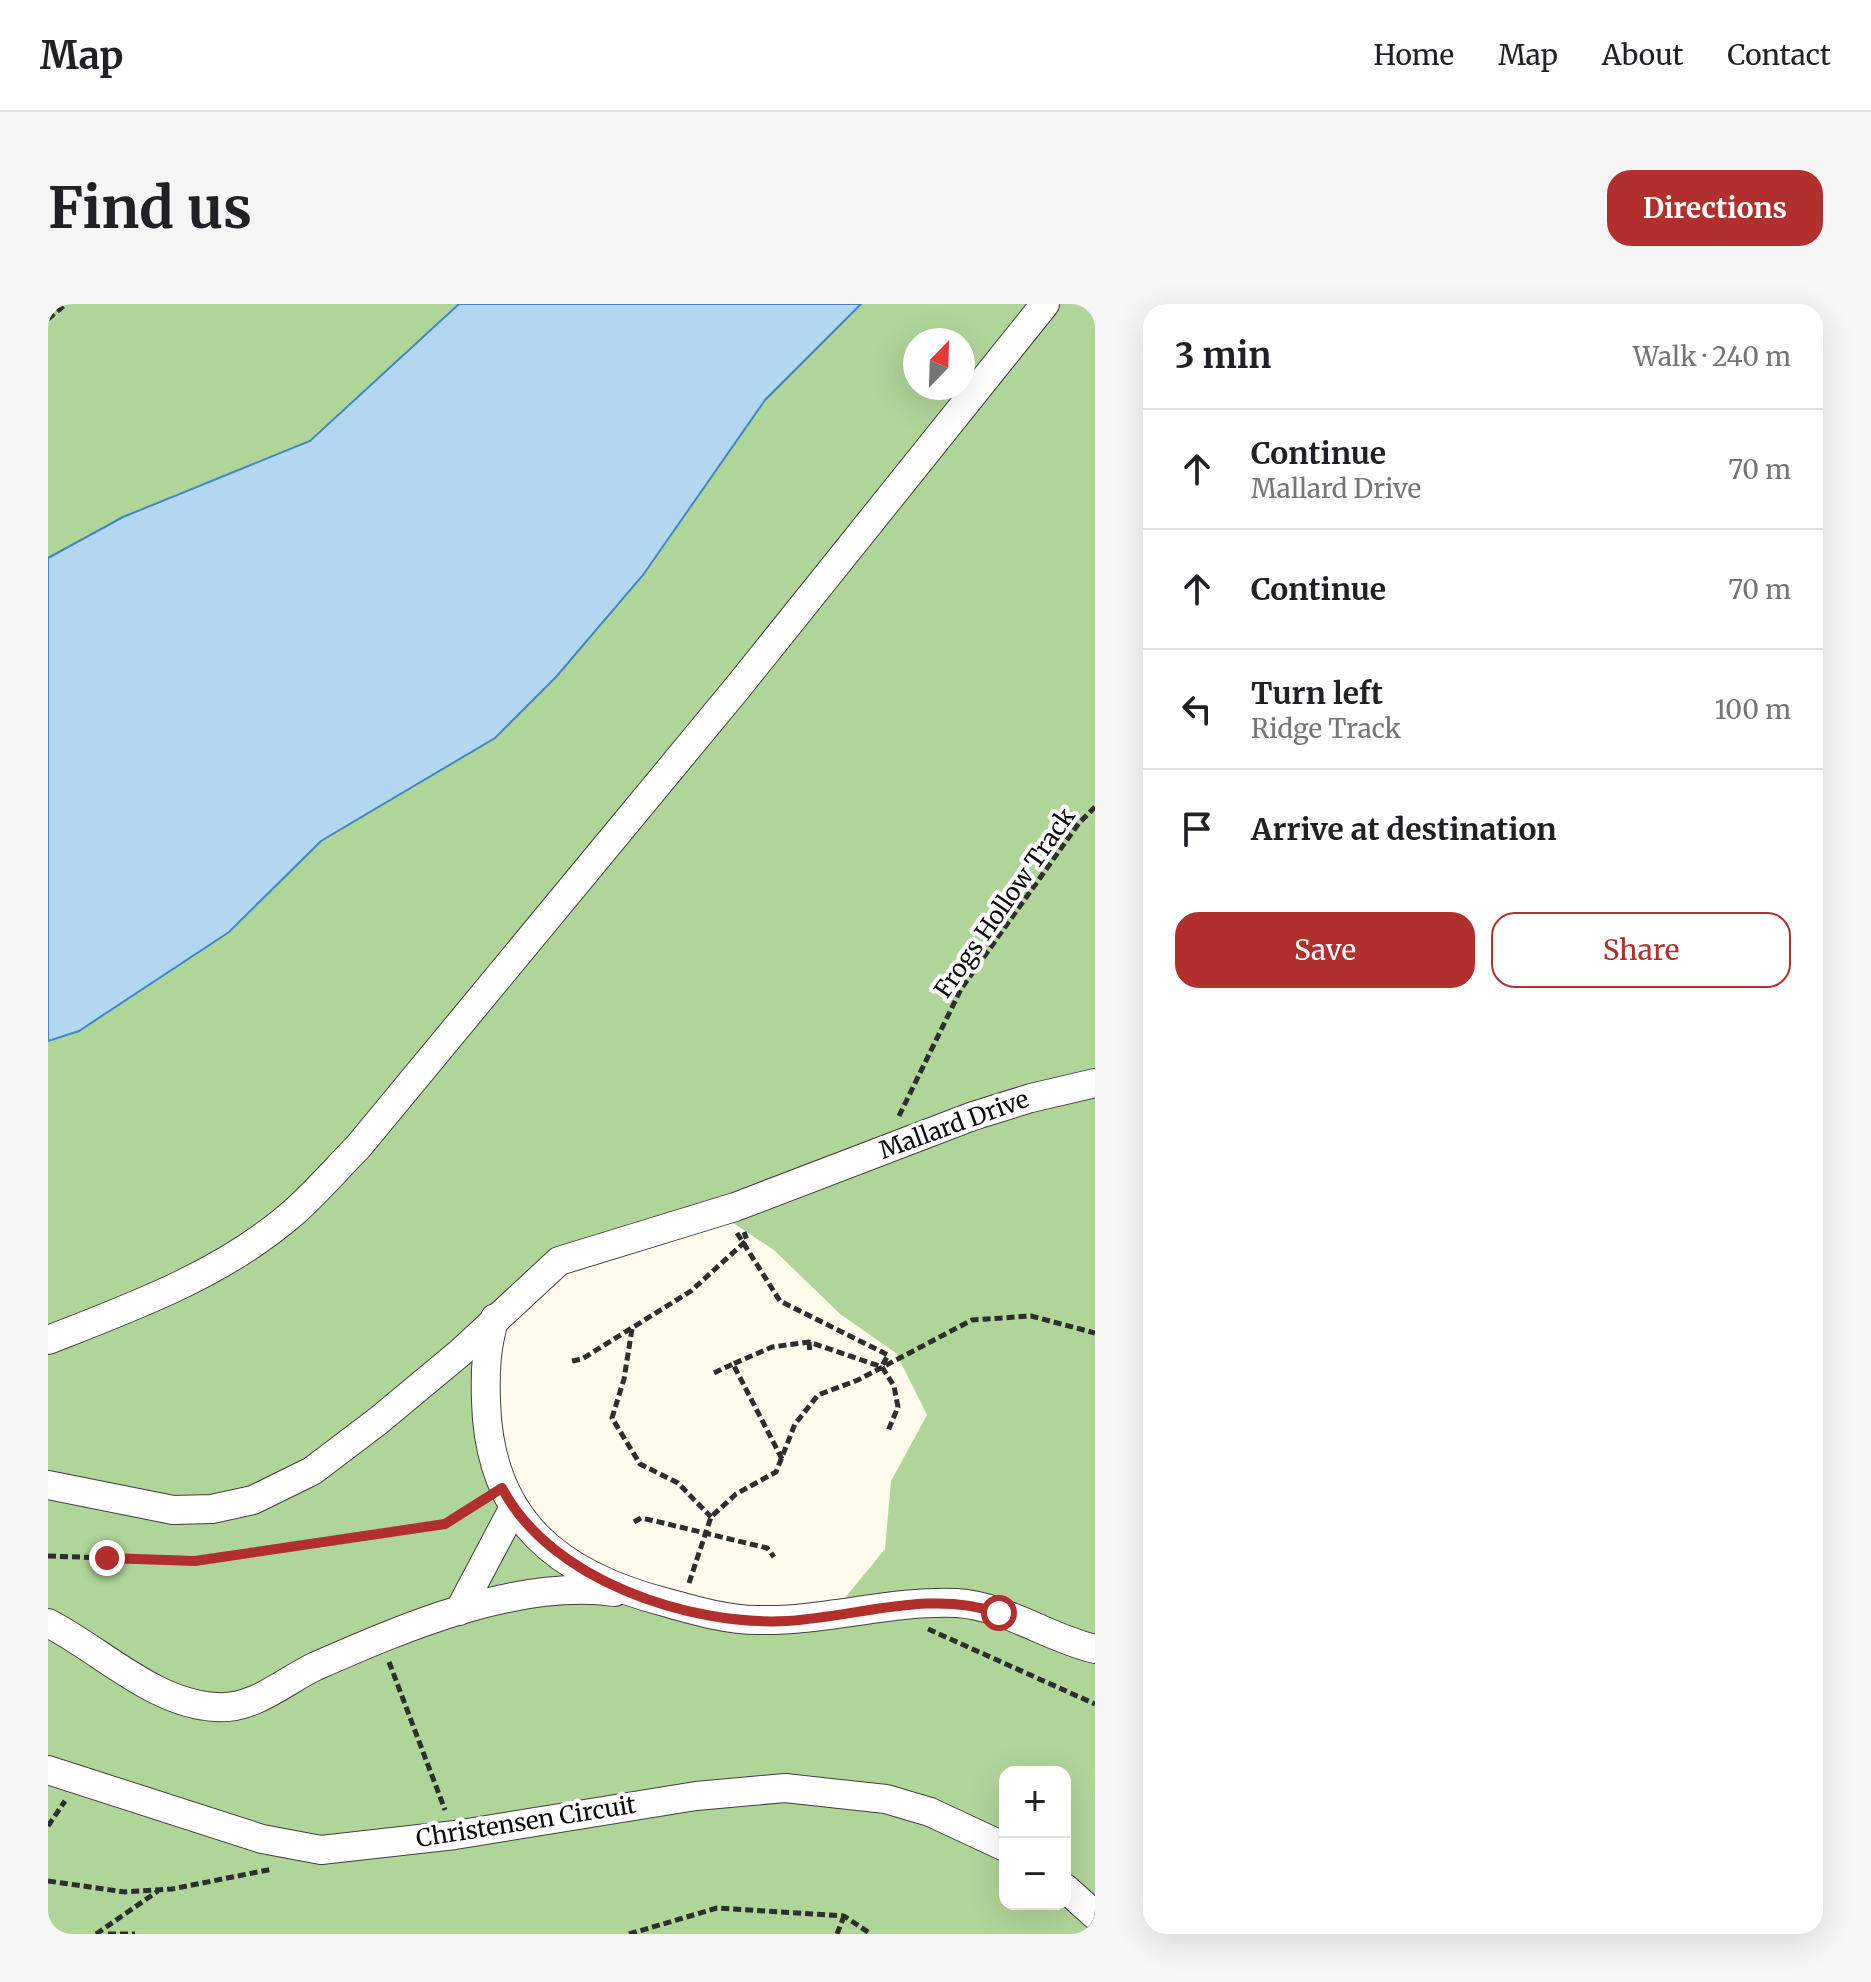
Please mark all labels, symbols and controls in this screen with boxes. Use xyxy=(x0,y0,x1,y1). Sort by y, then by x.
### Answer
text: Map xyxy=(40,32,124,79)
text: Home xyxy=(1373,37,1454,73)
text: Map xyxy=(1498,37,1558,73)
text: About xyxy=(1602,37,1683,73)
text: Contact xyxy=(1727,37,1831,73)
button: Directions xyxy=(1607,170,1823,246)
text: Find us xyxy=(48,173,252,243)
north arrow xyxy=(903,328,975,400)
text: 3 min xyxy=(1175,335,1271,377)
text: Walk · 240 m xyxy=(1633,340,1791,373)
text: Continue xyxy=(1251,434,1386,472)
icon: ahead xyxy=(1175,447,1219,491)
text: 70 m xyxy=(1728,453,1791,486)
text: Mallard Drive xyxy=(1251,472,1421,505)
icon: ahead xyxy=(1175,567,1219,611)
text: Continue xyxy=(1251,570,1386,608)
text: 70 m xyxy=(1728,573,1791,606)
text: Turn left xyxy=(1251,674,1383,712)
icon: left xyxy=(1175,687,1219,731)
text: 100 m xyxy=(1715,693,1791,726)
text: Ridge Track xyxy=(1251,712,1401,745)
street label: Frogs Hollow Track xyxy=(927,801,1082,1004)
icon: arrive xyxy=(1175,807,1219,851)
text: Arrive at destination xyxy=(1251,810,1557,848)
button: Save xyxy=(1175,912,1475,988)
button: Share xyxy=(1491,912,1791,988)
street label: Mallard Drive xyxy=(875,1083,1033,1166)
route end xyxy=(89,1540,125,1576)
route start xyxy=(981,1595,1017,1631)
map controls xyxy=(999,1766,1071,1910)
button: + xyxy=(999,1766,1071,1838)
street label: Christensen Circuit xyxy=(414,1789,639,1854)
button: − xyxy=(999,1838,1071,1910)

